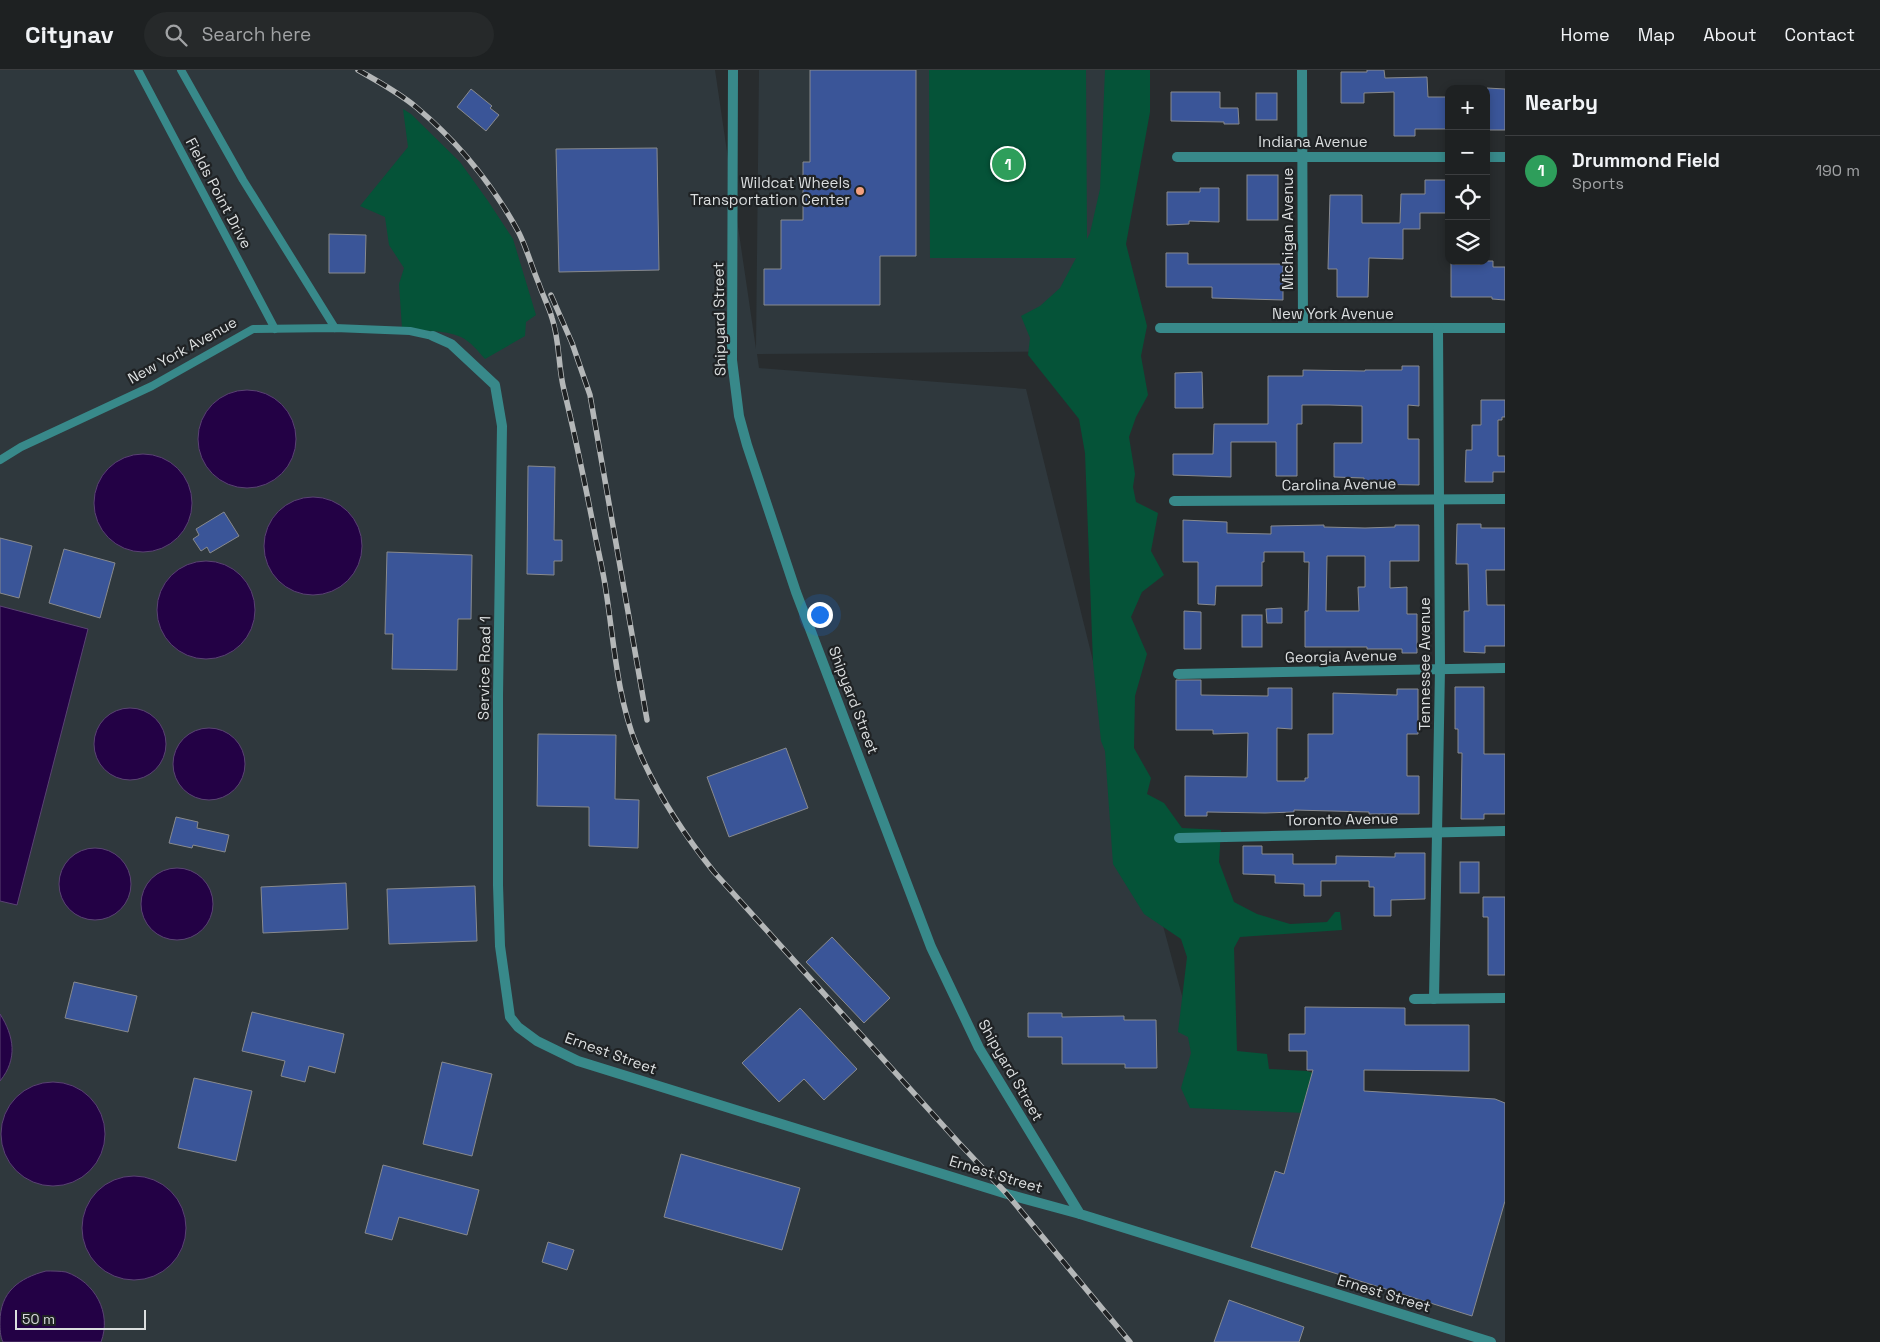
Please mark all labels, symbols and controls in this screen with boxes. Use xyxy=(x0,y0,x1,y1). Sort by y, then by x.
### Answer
search box xyxy=(144,12,494,57)
text: Citynav xyxy=(25,19,114,50)
icon: search xyxy=(162,21,190,49)
text: Search here xyxy=(202,22,311,47)
text: Home xyxy=(1561,23,1610,46)
text: Map xyxy=(1638,23,1675,46)
text: About xyxy=(1703,23,1757,46)
text: Contact xyxy=(1785,23,1855,46)
map controls xyxy=(1445,85,1490,265)
button: + xyxy=(1445,85,1490,130)
text: Nearby xyxy=(1525,89,1598,116)
button: − xyxy=(1445,130,1490,175)
street label: Indiana Avenue xyxy=(1258,132,1368,151)
street label: Fields Point Drive xyxy=(182,134,256,252)
pin: 1 xyxy=(992,145,1024,183)
text: Drummond Field xyxy=(1572,148,1720,173)
text: 1 xyxy=(1537,160,1545,181)
text: 190 m xyxy=(1815,160,1860,181)
street label: Michigan Avenue xyxy=(1278,168,1297,290)
place label: Wildcat Wheels Transportation Center xyxy=(690,173,850,209)
text: Sports xyxy=(1572,173,1624,194)
button: locate xyxy=(1445,175,1490,220)
marker: Wildcat Wheels Transportation Center xyxy=(854,185,866,197)
button: layers xyxy=(1445,220,1490,265)
street label: Shipyard Street xyxy=(709,262,729,376)
street label: New York Avenue xyxy=(1272,304,1394,323)
street label: New York Avenue xyxy=(124,312,240,388)
street label: Carolina Avenue xyxy=(1281,473,1397,494)
street label: Tennessee Avenue xyxy=(1415,597,1434,731)
your location xyxy=(807,602,833,628)
street label: Service Road 1 xyxy=(474,616,494,720)
street label: Shipyard Street xyxy=(825,643,883,757)
street label: Georgia Avenue xyxy=(1285,646,1397,666)
street label: Toronto Avenue xyxy=(1285,809,1399,829)
street label: Shipyard Street xyxy=(974,1016,1048,1124)
street label: Ernest Street xyxy=(562,1028,660,1078)
street label: Ernest Street xyxy=(947,1151,1045,1197)
street label: Ernest Street xyxy=(1335,1270,1433,1316)
scale bar xyxy=(15,1307,146,1330)
text: 50 m xyxy=(22,1310,55,1328)

